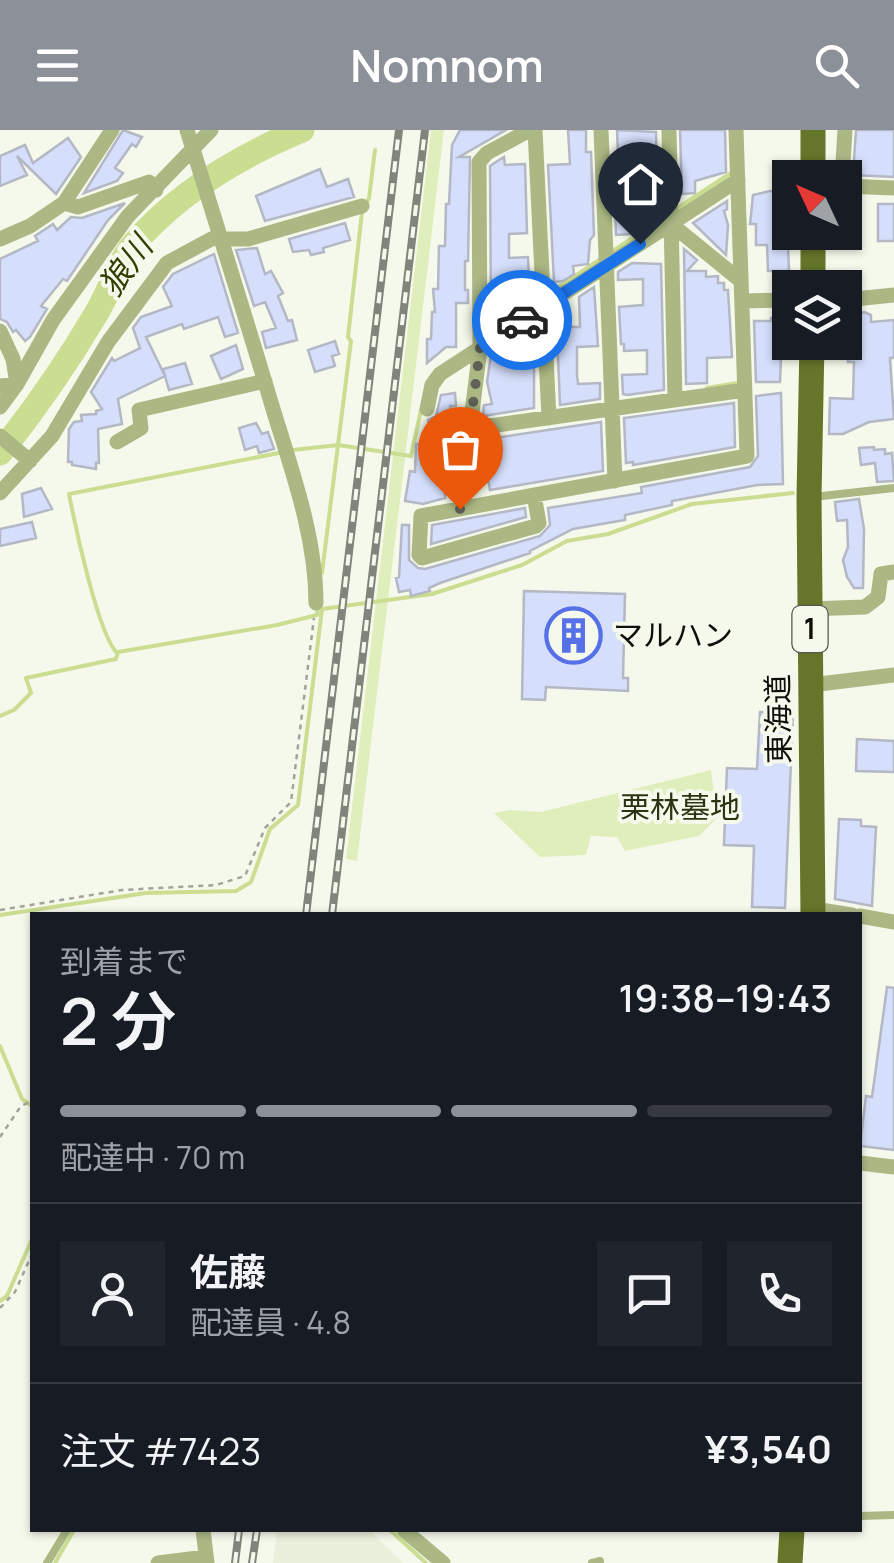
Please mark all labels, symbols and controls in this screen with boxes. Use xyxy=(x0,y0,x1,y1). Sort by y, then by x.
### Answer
text: Nomnom xyxy=(350,34,544,96)
icon: menu xyxy=(30,38,85,93)
icon: search xyxy=(809,38,864,93)
pin xyxy=(598,142,683,245)
icon: home xyxy=(613,157,668,212)
north arrow xyxy=(772,160,862,250)
map controls xyxy=(772,160,862,360)
water label: 狼川 xyxy=(89,224,164,304)
courier xyxy=(472,270,572,370)
button: layers xyxy=(772,270,862,360)
icon: car xyxy=(495,293,550,348)
pin xyxy=(418,407,503,510)
icon: bag xyxy=(433,422,488,477)
building icon: マルハン xyxy=(544,606,604,666)
road number: 1 xyxy=(792,606,828,652)
place label: マルハン xyxy=(613,614,733,655)
street label: 東海道 xyxy=(756,674,799,764)
park label: 栗林墓地 xyxy=(620,786,740,827)
text: 到着まで xyxy=(60,939,188,983)
text: 19:38–19:43 xyxy=(618,971,832,1023)
text: 2 分 xyxy=(60,976,176,1065)
text: 配達中 · 70 m xyxy=(60,1135,245,1179)
button: person xyxy=(60,1241,165,1346)
button: chat xyxy=(597,1241,702,1346)
button: phone xyxy=(727,1241,832,1346)
text: 佐藤 xyxy=(190,1245,266,1297)
text: 配達員 · 4.8 xyxy=(190,1300,351,1344)
text: ¥3,540 xyxy=(705,1422,832,1474)
text: 注文 #7423 xyxy=(60,1424,261,1476)

